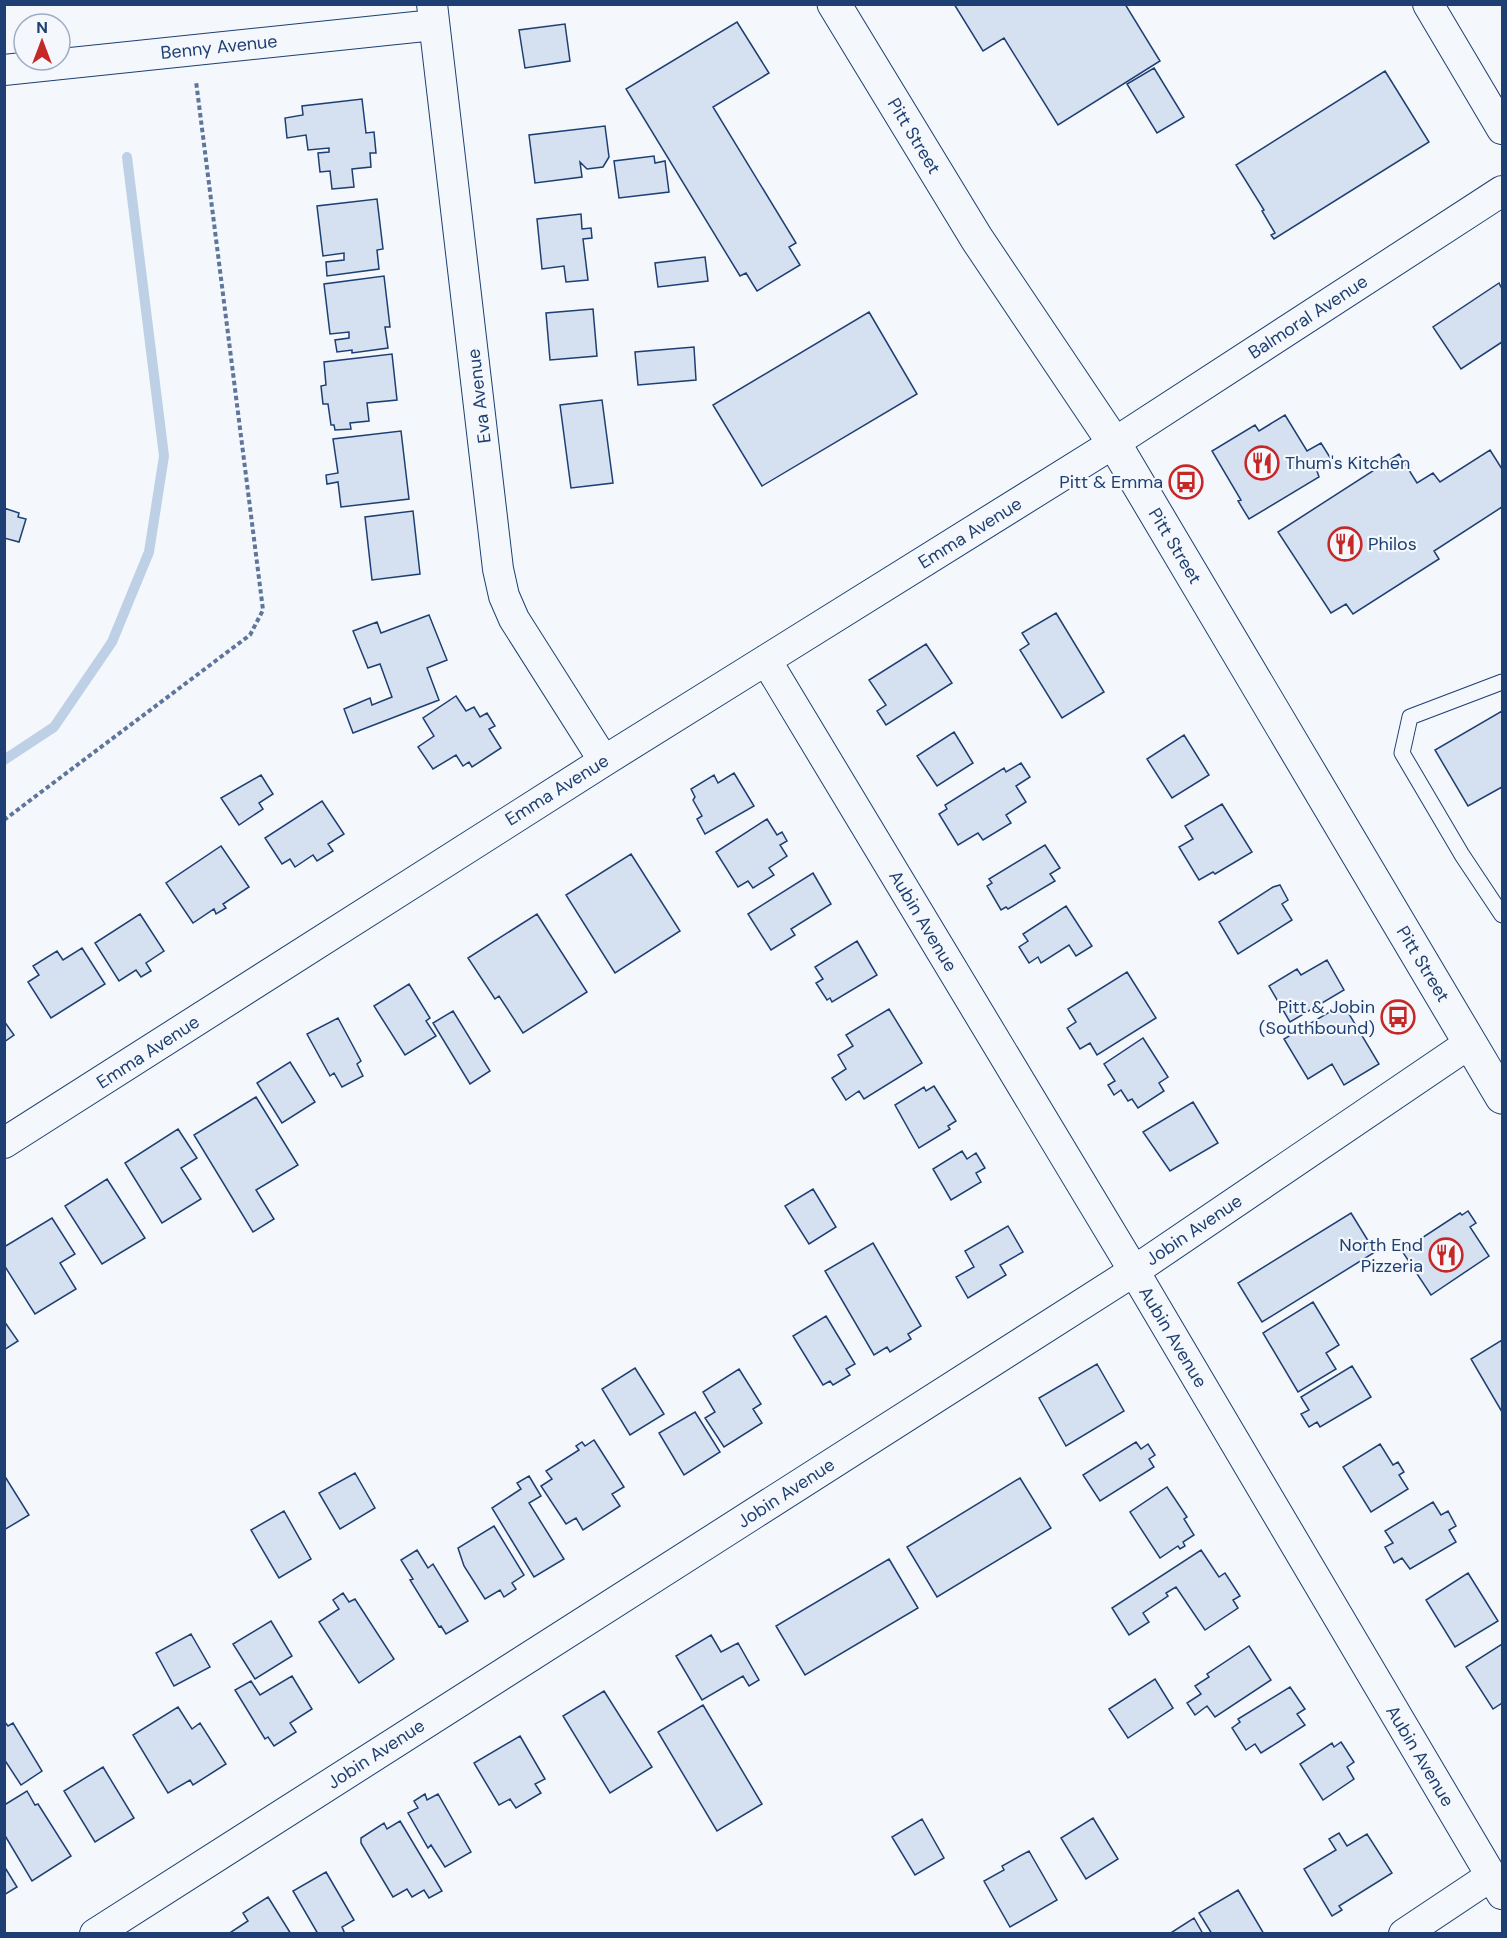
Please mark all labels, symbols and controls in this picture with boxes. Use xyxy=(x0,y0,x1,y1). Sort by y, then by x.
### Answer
north arrow xyxy=(12,12,72,72)
text: N xyxy=(36,17,48,38)
street label: Benny Avenue xyxy=(159,29,279,65)
street label: Pitt Street xyxy=(882,94,946,178)
street label: Balmoral Avenue xyxy=(1244,269,1372,365)
street label: Eva Avenue xyxy=(461,347,497,445)
restaurant icon: Thum's Kitchen xyxy=(1244,445,1280,481)
place label: Thum's Kitchen xyxy=(1285,451,1410,475)
bus stop icon: Pitt & Emma xyxy=(1168,464,1204,500)
place label: Pitt & Emma xyxy=(1059,470,1163,494)
street label: Emma Avenue xyxy=(914,492,1026,574)
street label: Pitt Street xyxy=(1143,504,1207,588)
restaurant icon: Philos xyxy=(1327,526,1363,562)
place label: Philos xyxy=(1368,532,1417,556)
street label: Emma Avenue xyxy=(501,749,613,831)
street label: Aubin Avenue xyxy=(883,866,963,976)
street label: Pitt Street xyxy=(1391,922,1455,1006)
place label: Pitt & Jobin (Southbound) xyxy=(1259,995,1375,1040)
bus stop icon: Pitt & Jobin (Southbound) xyxy=(1380,999,1416,1035)
street label: Emma Avenue xyxy=(92,1010,204,1094)
street label: Jobin Avenue xyxy=(1141,1189,1247,1271)
place label: North End Pizzeria xyxy=(1339,1233,1423,1278)
restaurant icon: North End Pizzeria xyxy=(1428,1237,1464,1273)
street label: Aubin Avenue xyxy=(1133,1282,1213,1392)
street label: Jobin Avenue xyxy=(733,1453,839,1533)
street label: Aubin Avenue xyxy=(1380,1701,1460,1811)
street label: Jobin Avenue xyxy=(323,1714,429,1794)

